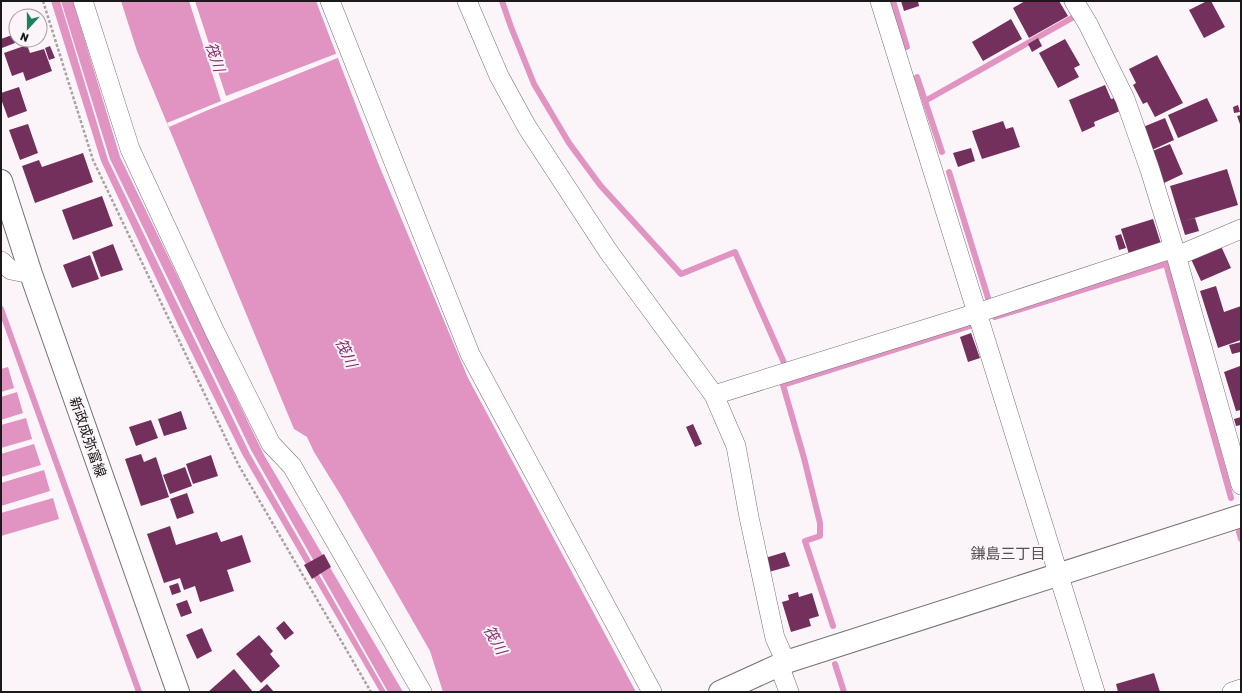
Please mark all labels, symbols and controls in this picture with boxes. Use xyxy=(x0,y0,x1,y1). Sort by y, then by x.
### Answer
north arrow xyxy=(8,8,48,48)
text: N xyxy=(18,29,31,44)
water label: 筏川 xyxy=(202,40,229,76)
water label: 筏川 xyxy=(332,336,361,372)
street label: 新政成弥富線 xyxy=(66,395,109,480)
district label: 鎌島三丁目 xyxy=(970,545,1046,563)
water label: 筏川 xyxy=(480,623,511,659)

